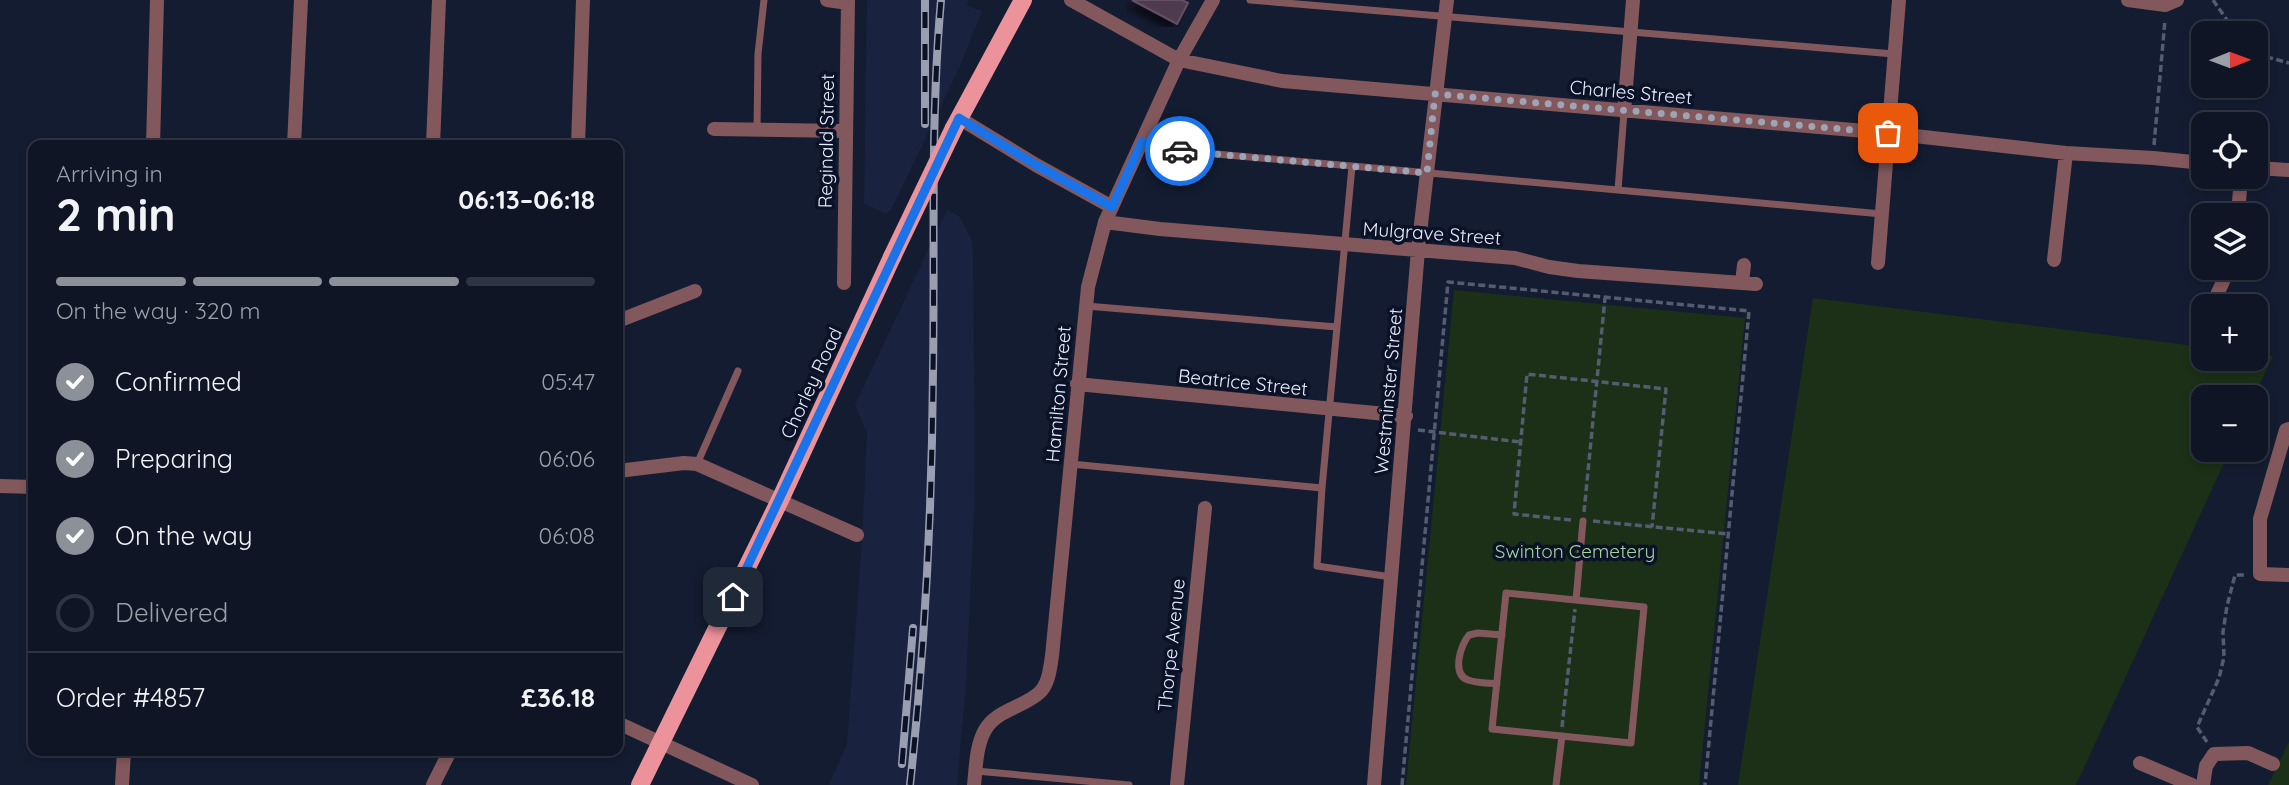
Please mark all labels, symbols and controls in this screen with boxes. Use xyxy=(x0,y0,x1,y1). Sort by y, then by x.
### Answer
north arrow xyxy=(2191,21,2268,98)
map controls xyxy=(2191,21,2268,462)
street label: Reginald Street xyxy=(813,74,839,208)
street label: Charles Street xyxy=(1569,75,1693,109)
pin xyxy=(1858,103,1918,163)
button: locate xyxy=(2191,112,2268,189)
icon: bag xyxy=(1869,114,1907,152)
courier xyxy=(1145,116,1215,186)
icon: car xyxy=(1161,132,1199,170)
text: Arriving in xyxy=(56,159,163,188)
text: 06:13–06:18 xyxy=(458,183,595,216)
text: 2 min xyxy=(56,185,176,243)
button: layers xyxy=(2191,203,2268,280)
street label: Mulgrave Street xyxy=(1362,216,1502,250)
button: + xyxy=(2191,294,2268,371)
text: On the way · 320 m xyxy=(56,296,261,325)
street label: Westminster Street xyxy=(1369,307,1407,475)
street label: Chorley Road xyxy=(775,324,847,442)
street label: Hamilton Street xyxy=(1040,325,1076,463)
icon: check xyxy=(56,363,94,401)
street label: Beatrice Street xyxy=(1177,363,1309,401)
text: Confirmed xyxy=(115,365,242,398)
text: 05:47 xyxy=(541,367,595,396)
button: − xyxy=(2191,385,2268,462)
icon: check xyxy=(56,440,94,478)
text: Preparing xyxy=(115,442,233,475)
text: 06:06 xyxy=(539,444,595,473)
icon: check xyxy=(56,517,94,555)
text: On the way xyxy=(115,519,253,552)
text: 06:08 xyxy=(539,521,595,550)
park label: Swinton Cemetery xyxy=(1495,539,1655,563)
pin xyxy=(703,567,763,627)
street label: Thorpe Avenue xyxy=(1152,577,1190,713)
icon: home xyxy=(714,578,752,616)
text: Delivered xyxy=(115,596,228,629)
text: Order #4857 xyxy=(56,681,205,714)
text: £36.18 xyxy=(521,681,595,714)

